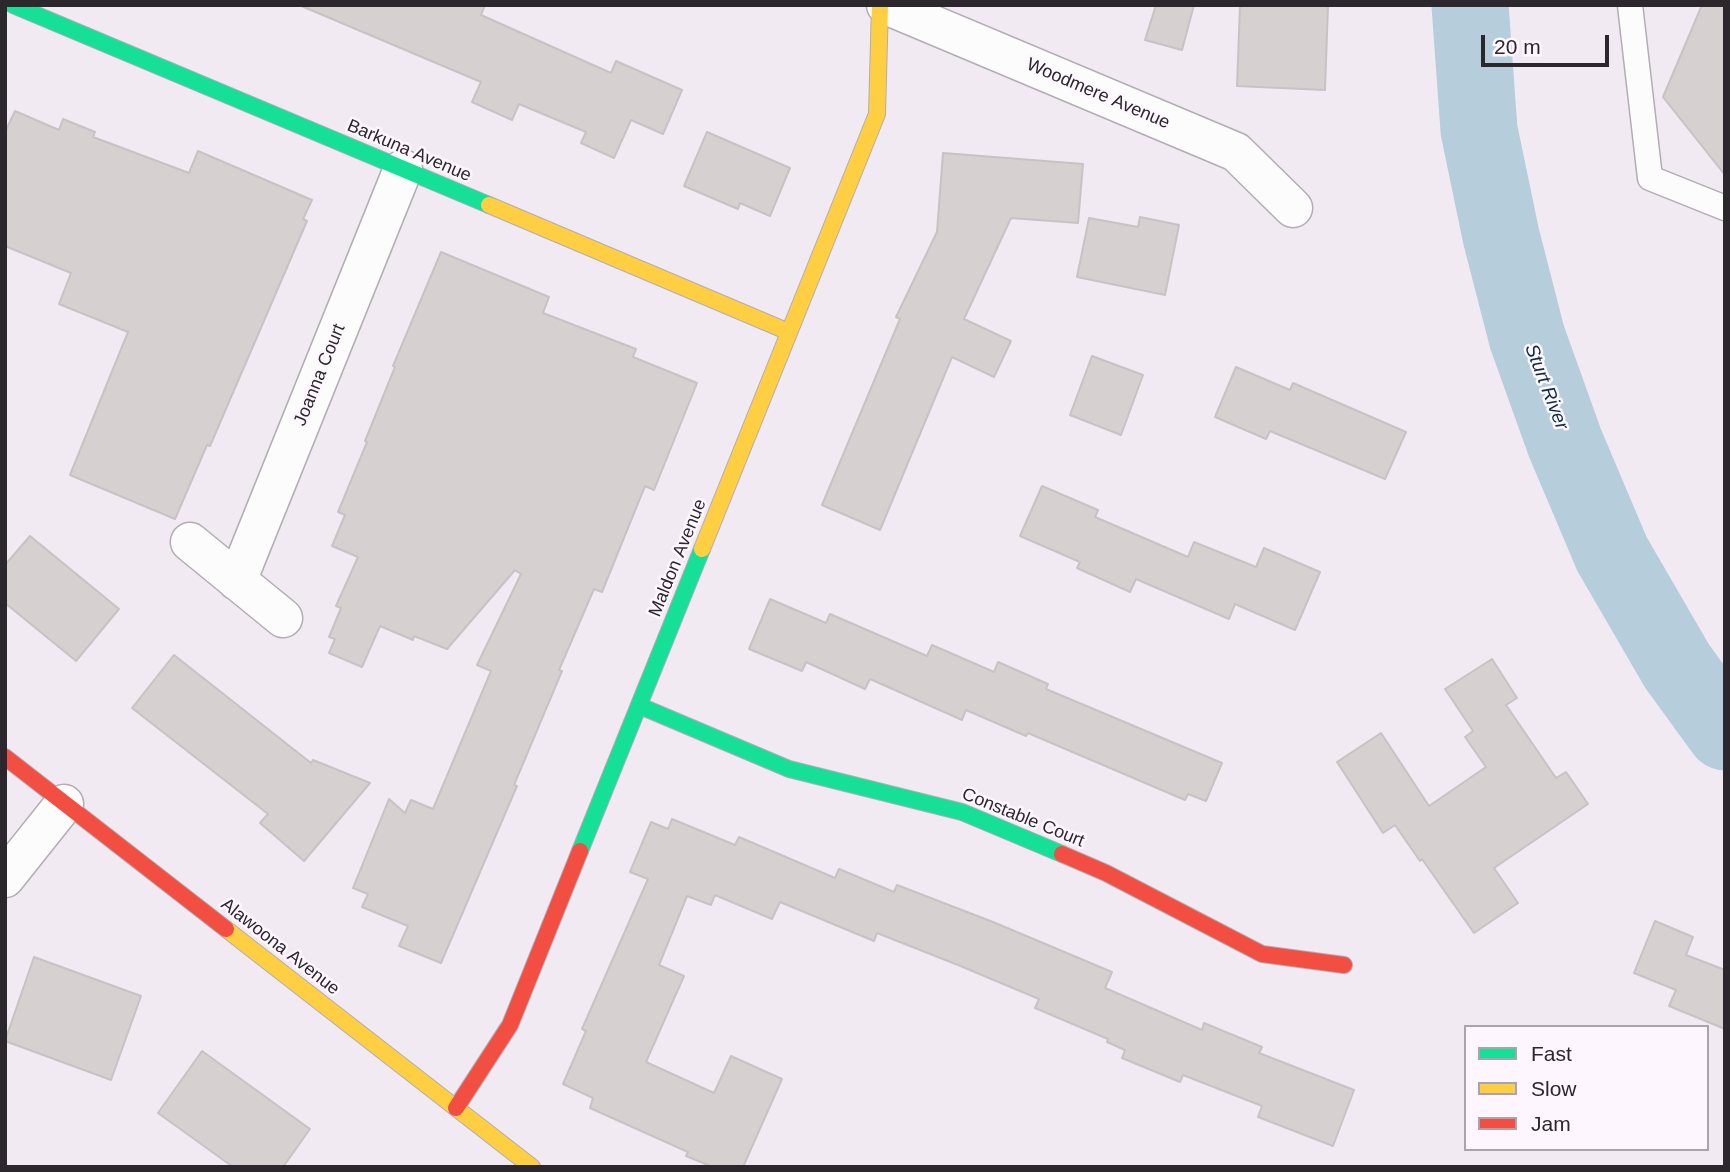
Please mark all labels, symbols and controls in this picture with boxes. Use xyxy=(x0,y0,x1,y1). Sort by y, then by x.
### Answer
scale bar xyxy=(1485,21,1613,65)
text: 20 m xyxy=(1494,35,1541,58)
street label: Woodmere Avenue xyxy=(1023,54,1173,134)
street label: Barkuna Avenue xyxy=(344,115,474,187)
street label: Joanna Court xyxy=(290,321,350,429)
water label: Sturt River xyxy=(1519,341,1573,433)
street label: Maldon Avenue xyxy=(645,496,711,620)
street label: Constable Court xyxy=(959,784,1087,852)
street label: Alawoona Avenue xyxy=(216,894,344,1000)
legend xyxy=(1464,1025,1709,1151)
text: Fast xyxy=(1531,1042,1572,1065)
text: Slow xyxy=(1531,1077,1577,1100)
text: Jam xyxy=(1531,1112,1571,1135)

